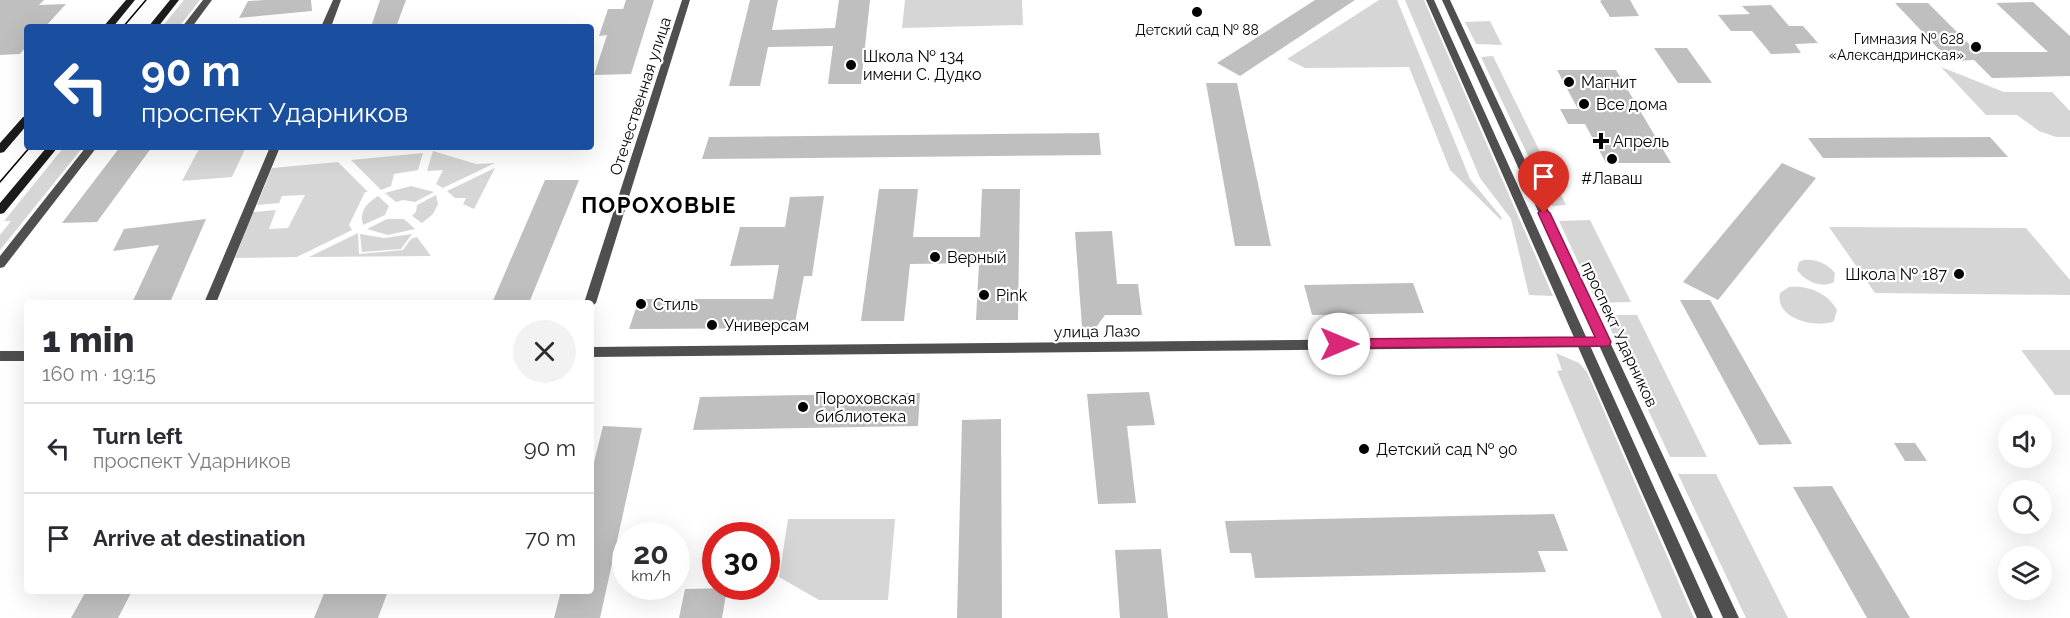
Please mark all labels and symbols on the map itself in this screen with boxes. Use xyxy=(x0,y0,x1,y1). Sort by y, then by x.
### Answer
marker: Детский сад № 88 xyxy=(1190,5,1204,19)
street label: Отечественная улица xyxy=(606,14,675,178)
place label: Детский сад № 88 xyxy=(1135,22,1259,38)
place label: Гимназия № 628 «Александринская» xyxy=(1829,31,1964,63)
marker: Гимназия № 628 «Александринская» xyxy=(1969,40,1983,54)
place label: Школа № 134 имени С. Дудко xyxy=(863,47,981,84)
marker: Школа № 134 имени С. Дудко xyxy=(844,58,858,72)
place label: Магнит xyxy=(1581,73,1637,92)
marker: Магнит xyxy=(1562,75,1576,89)
place label: Все дома xyxy=(1596,95,1668,114)
marker: Все дома xyxy=(1577,97,1591,111)
place label: Апрель xyxy=(1613,132,1669,151)
marker: Апрель xyxy=(1594,134,1608,148)
pin xyxy=(1518,151,1569,213)
marker: #Лаваш xyxy=(1605,152,1619,166)
place label: #Лаваш xyxy=(1581,169,1643,188)
district label: ПОРОХОВЫЕ xyxy=(581,192,737,218)
place label: Верный xyxy=(947,248,1007,267)
marker: Верный xyxy=(928,250,942,264)
street label: проспект Ударников xyxy=(1577,258,1662,410)
place label: Школа № 187 xyxy=(1845,265,1947,284)
marker: Школа № 187 xyxy=(1952,267,1966,281)
place label: Pink xyxy=(996,286,1028,305)
marker: Pink xyxy=(977,288,991,302)
place label: Стиль xyxy=(653,295,698,314)
marker: Стиль xyxy=(634,297,648,311)
position arrow xyxy=(1307,312,1371,376)
place label: Универсам xyxy=(724,316,809,335)
marker: Универсам xyxy=(705,318,719,332)
street label: улица Лазо xyxy=(1054,321,1140,342)
place label: Пороховская библиотека xyxy=(815,389,916,426)
marker: Пороховская библиотека xyxy=(796,400,810,414)
place label: Детский сад № 90 xyxy=(1376,440,1518,459)
marker: Детский сад № 90 xyxy=(1357,442,1371,456)
speed limit sign: 30 xyxy=(702,522,780,600)

